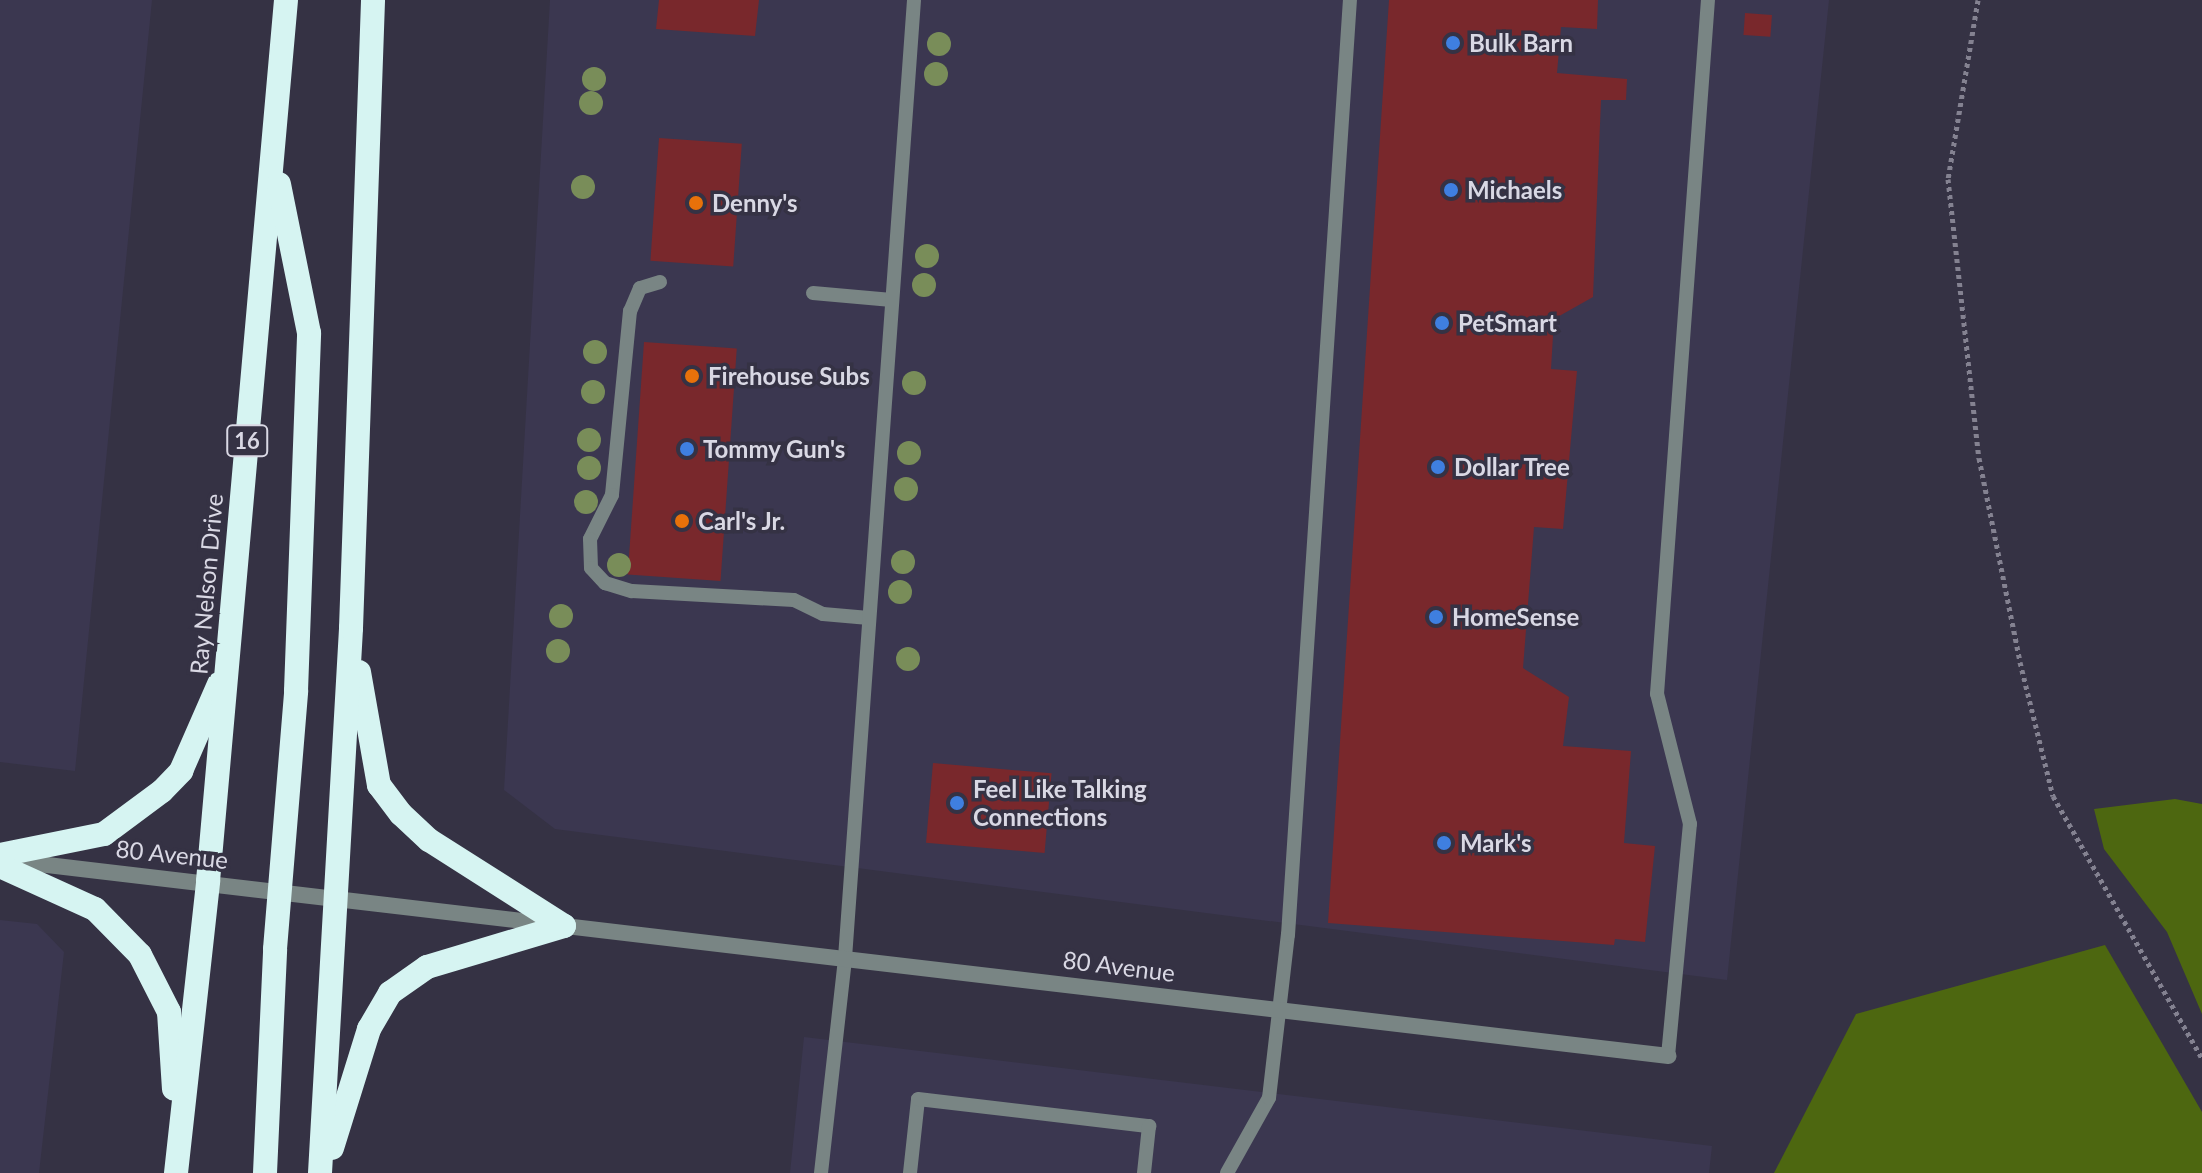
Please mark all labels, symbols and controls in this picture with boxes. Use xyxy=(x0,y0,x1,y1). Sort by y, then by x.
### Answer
place label: Bulk Barn xyxy=(1469,29,1573,57)
marker: Bulk Barn xyxy=(1444,34,1462,52)
place label: Michaels xyxy=(1467,176,1562,204)
marker: Michaels xyxy=(1442,181,1460,199)
place label: Denny's xyxy=(712,189,798,217)
marker: Denny's xyxy=(687,194,705,212)
place label: PetSmart xyxy=(1458,309,1557,337)
marker: PetSmart xyxy=(1433,314,1451,332)
place label: Firehouse Subs xyxy=(708,362,870,390)
marker: Firehouse Subs xyxy=(683,367,701,385)
road number: 16 xyxy=(225,423,269,459)
place label: Tommy Gun's xyxy=(703,435,846,463)
marker: Tommy Gun's xyxy=(678,440,696,458)
place label: Dollar Tree xyxy=(1454,453,1571,481)
marker: Dollar Tree xyxy=(1429,458,1447,476)
street label: Ray Nelson Drive xyxy=(184,492,228,676)
place label: Carl's Jr. xyxy=(698,507,786,535)
marker: Carl's Jr. xyxy=(673,512,691,530)
place label: HomeSense xyxy=(1452,603,1579,631)
marker: HomeSense xyxy=(1427,608,1445,626)
place label: Feel Like Talking Connections xyxy=(973,775,1147,831)
marker: Feel Like Talking Connections xyxy=(948,794,966,812)
place label: Mark's xyxy=(1460,829,1532,857)
street label: 80 Avenue xyxy=(114,834,230,874)
marker: Mark's xyxy=(1435,834,1453,852)
street label: 80 Avenue xyxy=(1061,945,1177,987)

